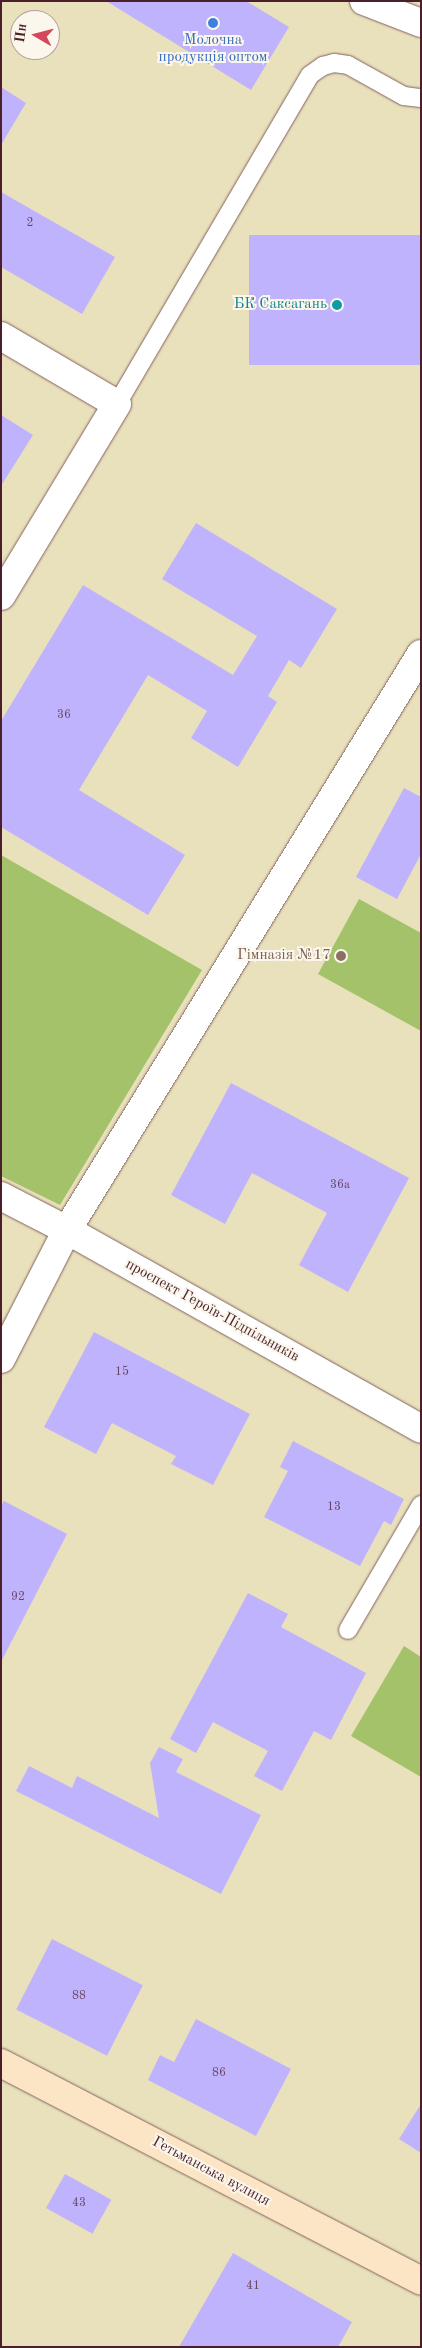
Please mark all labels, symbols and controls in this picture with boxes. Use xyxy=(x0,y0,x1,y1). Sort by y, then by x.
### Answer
north arrow xyxy=(10,10,60,60)
marker: Молочна продукція оптом xyxy=(207,17,219,29)
text: Пн xyxy=(13,23,29,44)
place label: Молочна продукція оптом xyxy=(159,31,267,66)
house number: 2 xyxy=(27,217,33,231)
place label: БК Саксагань xyxy=(234,296,327,314)
marker: БК Саксагань xyxy=(331,299,343,311)
house number: 36 xyxy=(57,709,71,723)
place label: Гімназія №17 xyxy=(237,947,331,965)
marker: Гімназія №17 xyxy=(335,950,347,962)
house number: 36а xyxy=(330,1179,350,1193)
street label: проспект Героїв-Підпільників xyxy=(122,1256,302,1366)
house number: 15 xyxy=(115,1366,129,1380)
house number: 13 xyxy=(327,1501,341,1515)
house number: 92 xyxy=(11,1591,25,1605)
house number: 88 xyxy=(72,1990,86,2004)
house number: 86 xyxy=(212,2067,226,2081)
street label: Гетьманська вулиця xyxy=(149,2133,273,2211)
house number: 43 xyxy=(72,2197,86,2211)
house number: 41 xyxy=(246,2280,260,2294)

